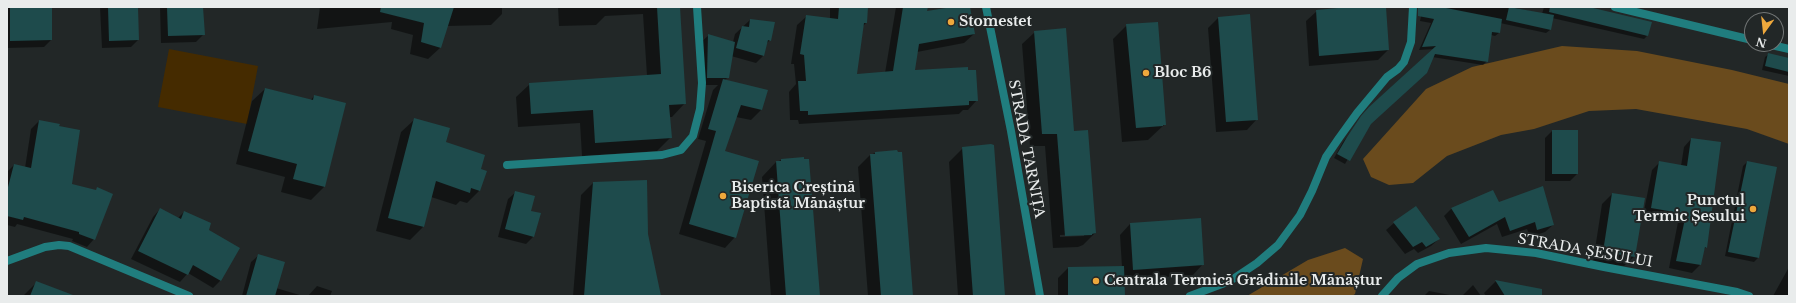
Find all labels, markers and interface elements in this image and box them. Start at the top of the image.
north arrow [1744,12,1784,52]
place label: Stomestet [959,14,1032,30]
marker: Stomestet [946,17,956,27]
text: N [1754,35,1768,51]
place label: Bloc B6 [1154,65,1212,81]
marker: Bloc B6 [1141,68,1151,78]
street label: STRADA TARNIȚA [1004,79,1048,219]
place label: Biserica Creștină Baptistă Mănăștur [731,180,865,212]
marker: Biserica Creștină Baptistă Mănăștur [718,191,728,201]
place label: Punctul Termic Șesului [1633,193,1745,226]
marker: Punctul Termic Șesului [1748,204,1758,214]
street label: STRADA ȘESULUI [1516,231,1654,271]
place label: Centrala Termică Grădinile Mănăștur [1104,273,1382,289]
marker: Centrala Termică Grădinile Mănăștur [1091,276,1101,286]

